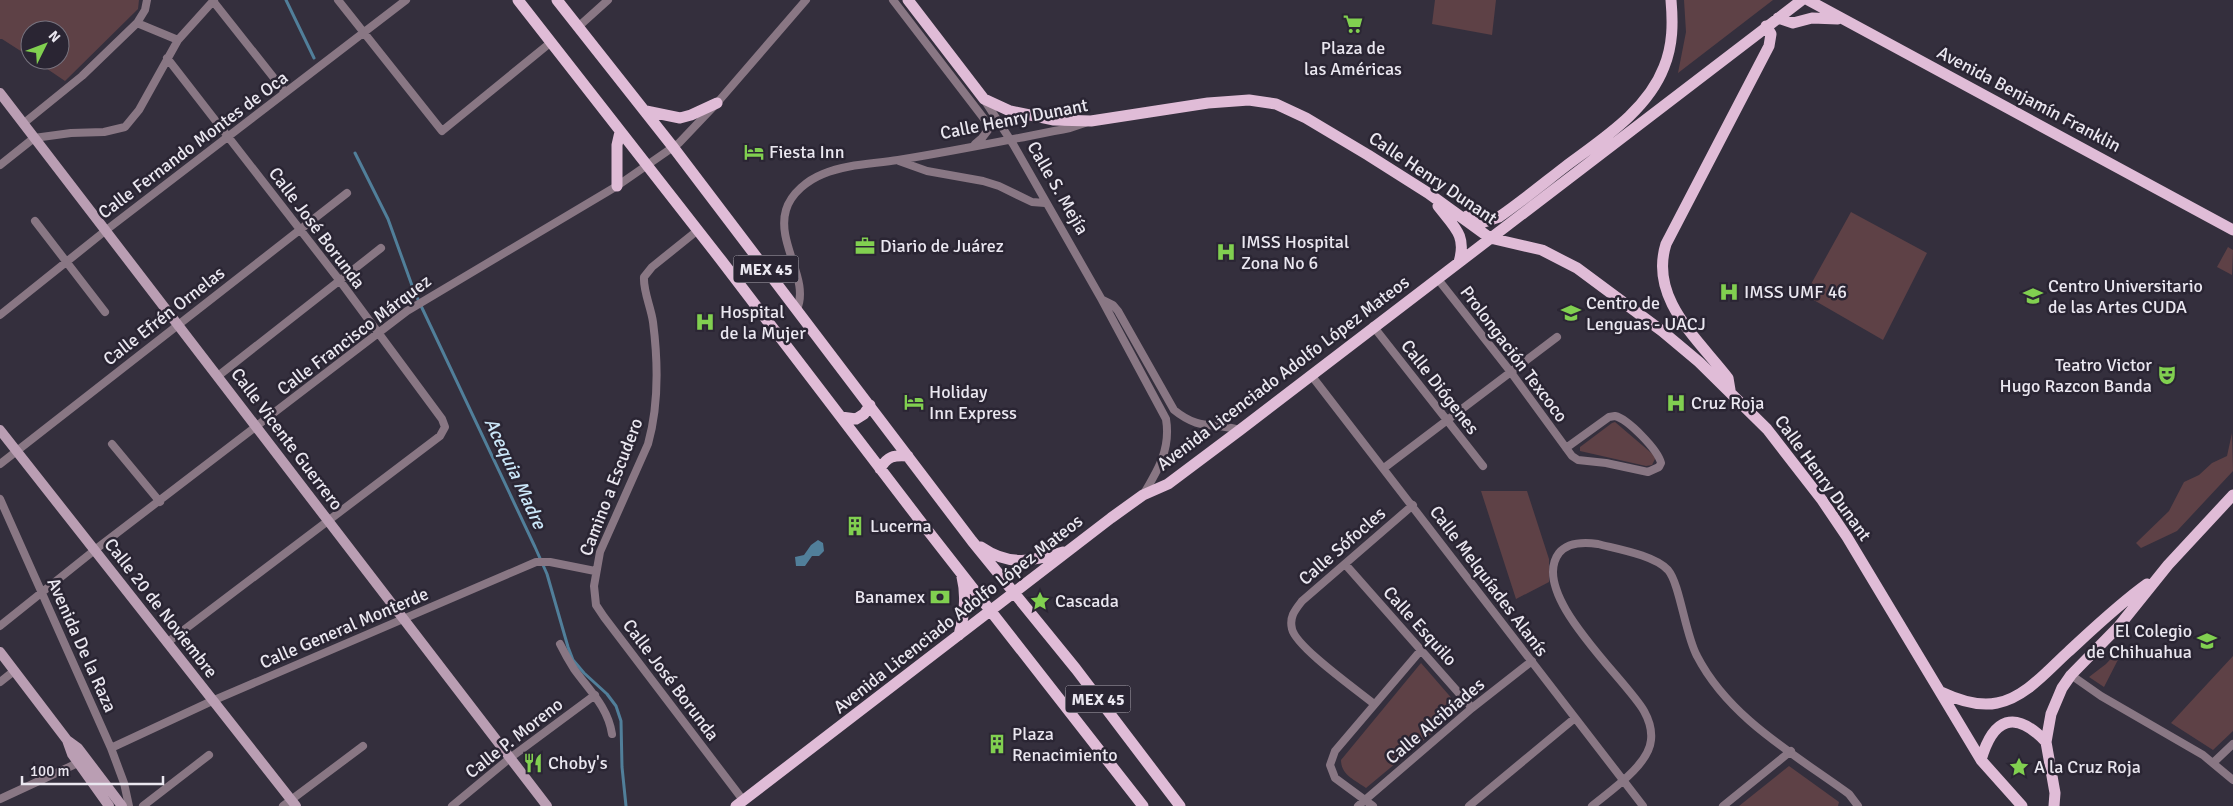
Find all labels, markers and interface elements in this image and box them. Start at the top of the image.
supermarket icon: Plaza de las Américas [1342,13,1364,35]
north arrow [20,20,70,70]
text: N [45,27,64,46]
place label: Plaza de las Américas [1304,37,1402,80]
street label: Avenida Benjamín Franklin [1933,41,2125,157]
street label: Calle Fernando Montes de Oca [94,66,292,224]
street label: Calle Henry Dunant [938,94,1090,144]
street label: Calle Henry Dunant [1365,127,1501,229]
street label: Calle S. Mejía [1022,137,1094,239]
hotel icon: Fiesta Inn [743,141,765,163]
place label: Fiesta Inn [769,141,844,163]
street label: Calle José Borunda [264,163,370,293]
place label: IMSS Hospital Zona No 6 [1241,231,1349,274]
office icon: Diario de Juárez [854,235,876,257]
place label: Diario de Juárez [880,235,1004,257]
hospital icon: IMSS Hospital Zona No 6 [1215,241,1237,263]
road number: MEX 45 [734,255,798,282]
street label: Calle Efrén Ornelas [99,262,229,370]
street label: Calle Francisco Márquez [273,270,435,400]
street label: Avenida Licenciado Adolfo López Mateos [1152,271,1414,475]
place label: Centro Universitario de las Artes CUDA [2048,275,2203,318]
hospital icon: IMSS UMF 46 [1718,281,1740,303]
place label: IMSS UMF 46 [1744,281,1847,303]
street label: Prolongación Texcoco [1456,282,1572,426]
school or university icon: Centro Universitario de las Artes CUDA [2022,285,2044,307]
place label: Centro de Lenguas - UACJ [1586,292,1706,335]
place label: Hospital de la Mujer [720,301,806,344]
school or university icon: Centro de Lenguas - UACJ [1560,302,1582,324]
hospital icon: Hospital de la Mujer [694,311,716,333]
street label: Calle Diógenes [1396,335,1484,439]
place label: Teatro Victor Hugo Razcon Banda [2000,354,2152,397]
street label: Calle Vicente Guerrero [226,363,348,515]
theatre icon: Teatro Victor Hugo Razcon Banda [2156,364,2178,386]
place label: Holiday Inn Express [929,381,1017,424]
hotel icon: Holiday Inn Express [903,391,925,413]
hospital icon: Cruz Roja [1665,392,1687,414]
place label: Cruz Roja [1691,392,1764,414]
street label: Calle Henry Dunant [1770,411,1876,545]
water label: Acequia Madre [479,414,552,534]
street label: Camino a Escudero [575,415,647,559]
street label: Calle Melquíades Alanís [1425,501,1553,661]
street label: Calle Sófocles [1294,502,1390,590]
street label: Avenida Licenciado Adolfo López Mateos [829,510,1087,718]
building icon: Lucerna [844,515,866,537]
place label: Lucerna [870,515,932,537]
street label: Calle 20 de Noviembre [100,534,222,682]
street label: Avenida De la Raza [42,574,122,716]
street label: Calle General Monterde [256,582,432,674]
street label: Calle Esquilo [1378,582,1462,670]
place label: Banamex [854,586,926,608]
bank icon: Banamex [929,586,951,608]
place icon: Cascada [1029,590,1051,612]
place label: Cascada [1055,590,1119,612]
street label: Calle José Borunda [618,615,724,745]
place label: El Colegio de Chihuahua [2086,620,2192,663]
school or university icon: El Colegio de Chihuahua [2196,630,2218,652]
street label: Calle Alcibíades [1381,673,1489,769]
road number: MEX 45 [1066,686,1130,712]
street label: Calle P. Moreno [461,693,567,783]
place label: Plaza Renacimiento [1012,723,1118,766]
building icon: Plaza Renacimiento [986,733,1008,755]
restaurant icon: Choby's [522,752,544,774]
place label: Choby's [548,752,608,774]
scale bar [22,754,164,786]
place icon: A la Cruz Roja [2008,756,2030,778]
place label: A la Cruz Roja [2034,756,2141,778]
text: 100 m [30,762,70,780]

